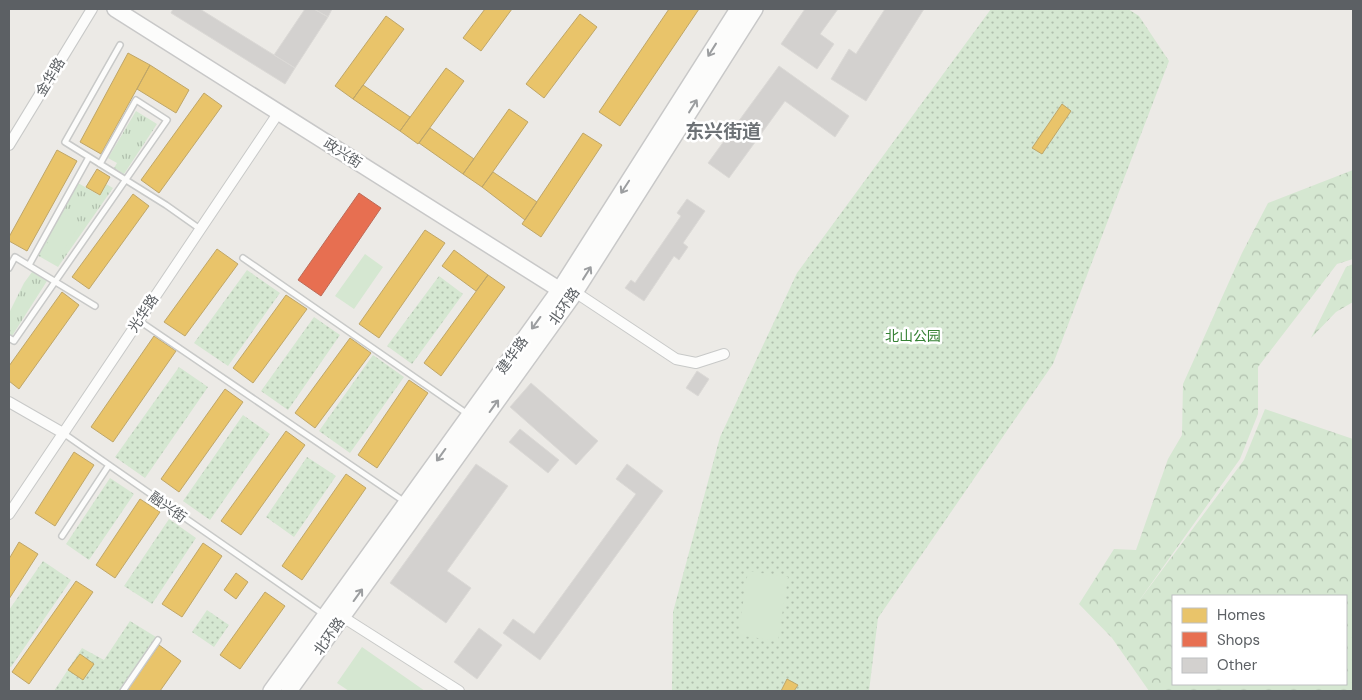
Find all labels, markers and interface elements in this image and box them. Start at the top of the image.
one-way arrow [707,42,717,56]
street label: 金华路 [31,54,69,100]
one-way arrow [688,100,698,114]
district label: 东兴街道 [685,119,761,144]
street label: 政兴街 [320,134,366,172]
one-way arrow [620,180,630,194]
one-way arrow [582,266,592,280]
street label: 北环路 [545,284,583,328]
street label: 光华路 [124,291,162,335]
one-way arrow [531,316,541,330]
park label: 北山公园 [885,327,941,345]
street label: 建华路 [492,333,532,377]
one-way arrow [489,399,499,413]
one-way arrow [436,448,446,462]
street label: 融兴街 [146,488,190,526]
one-way arrow [353,588,363,602]
legend [1172,595,1347,685]
text: Homes [1217,605,1266,625]
street label: 北环路 [310,614,348,658]
text: Shops [1217,630,1260,650]
text: Other [1217,655,1258,675]

